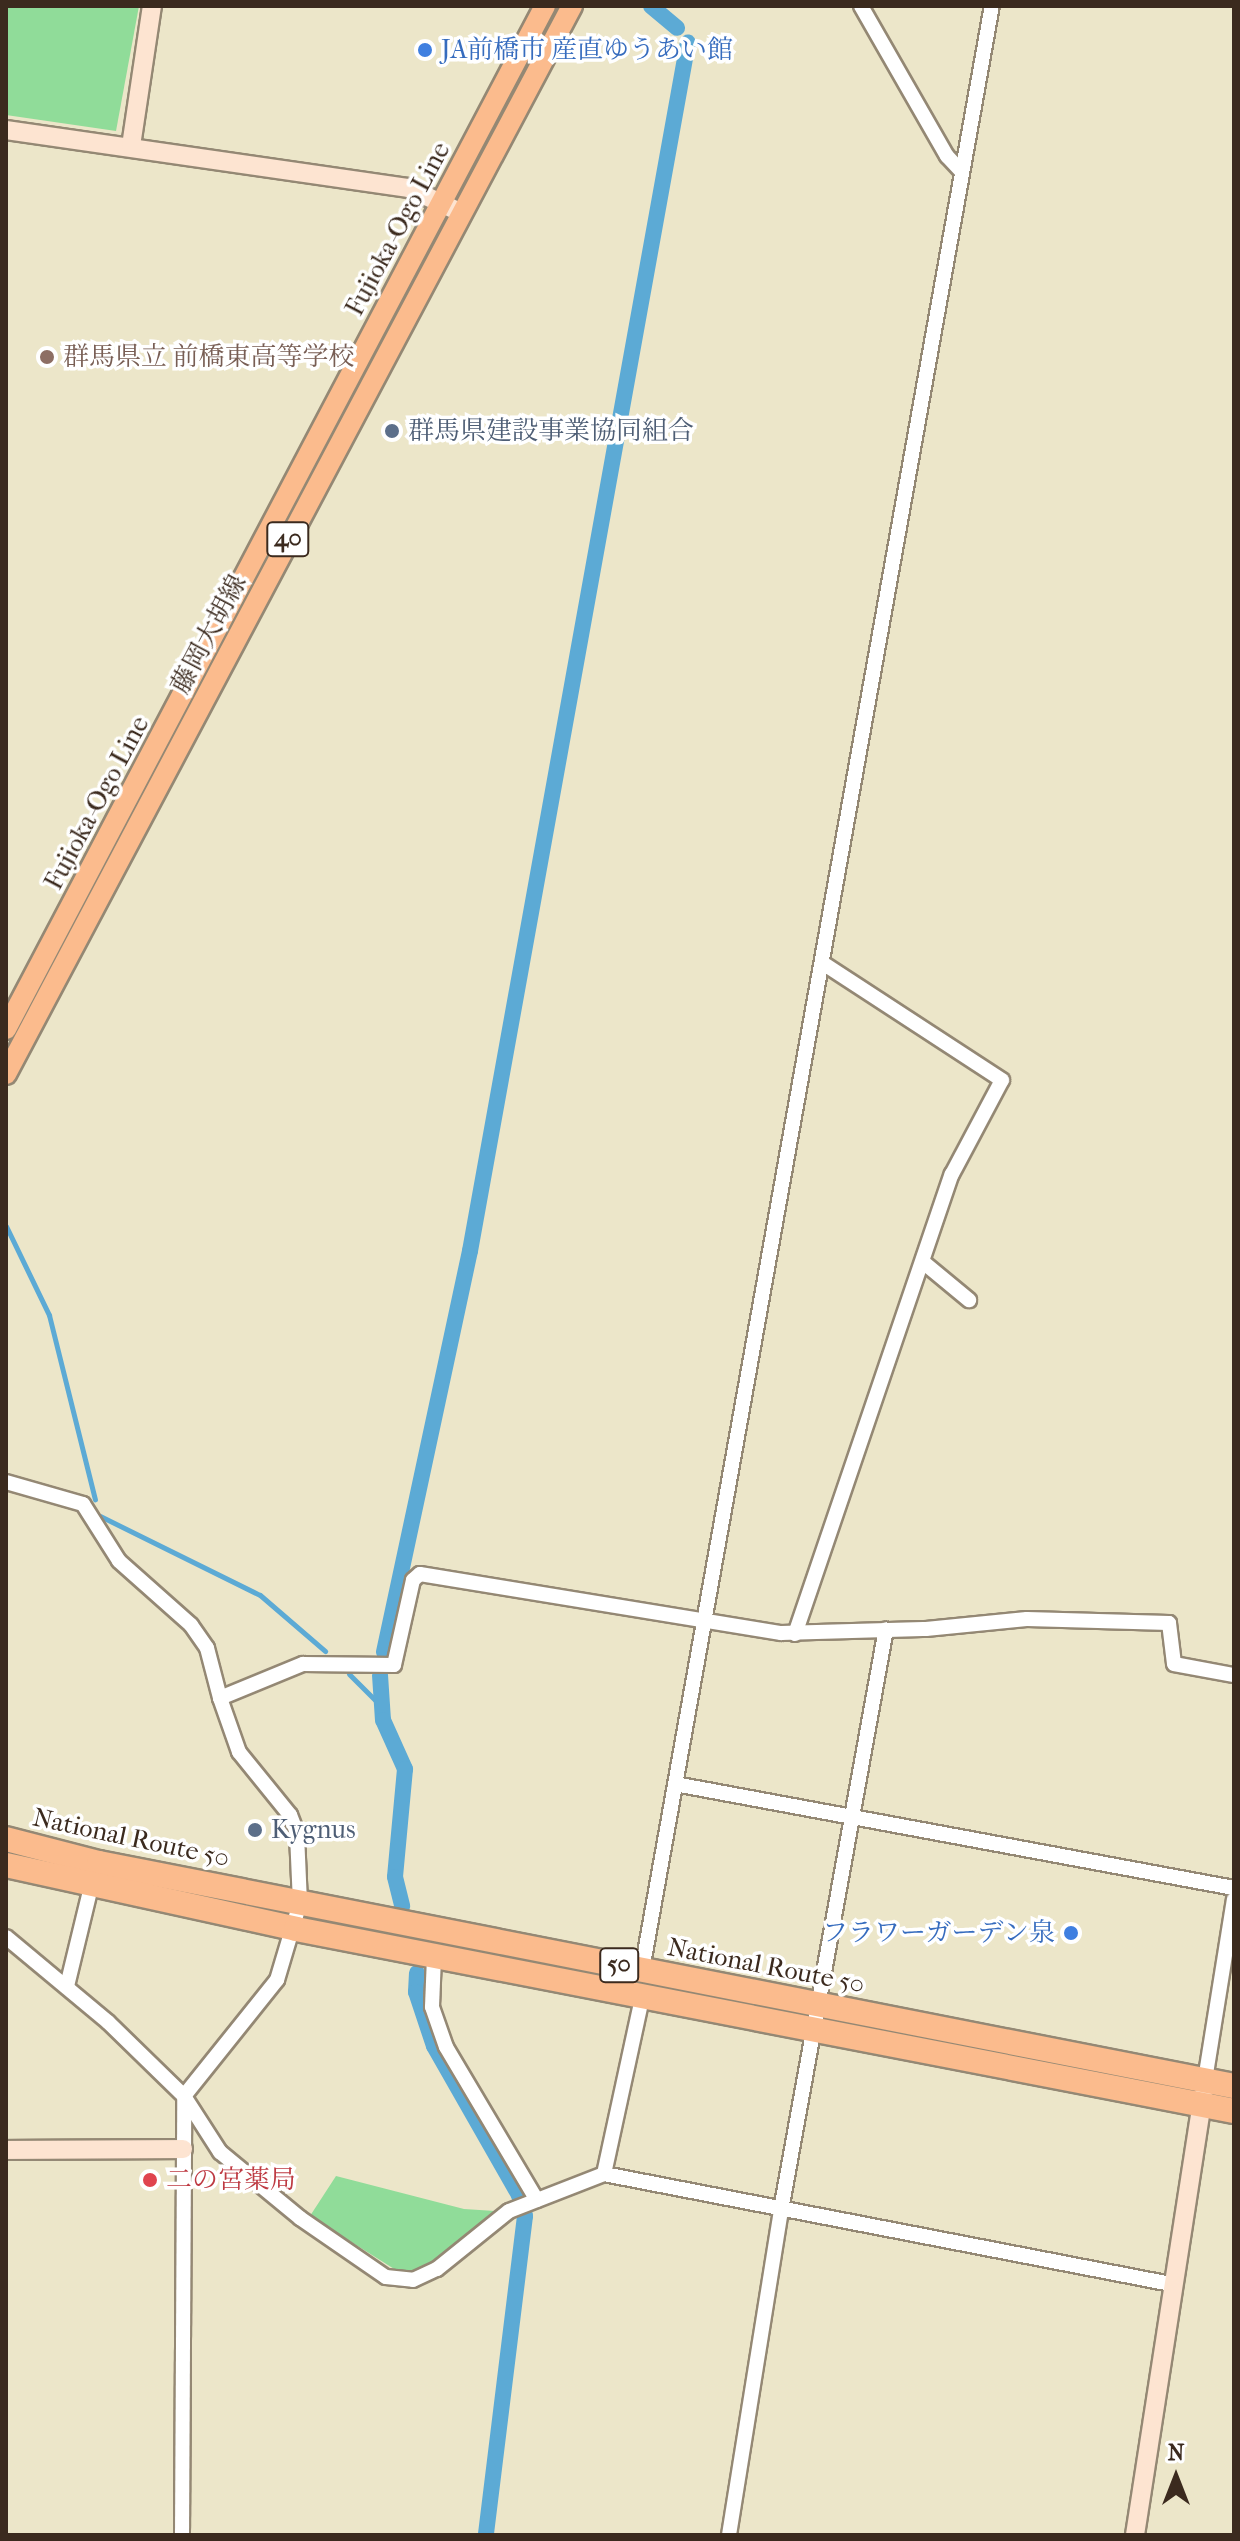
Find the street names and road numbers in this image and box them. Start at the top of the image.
street label: Fujioka-Ogo Line [339,137,457,321]
road number: 40 [266,519,310,559]
street label: 藤岡大胡線 [165,569,253,699]
street label: Fujioka-Ogo Line [38,711,156,895]
street label: National Route 50 [30,1802,232,1874]
street label: National Route 50 [665,1932,867,2000]
road number: 50 [599,1945,639,1985]

